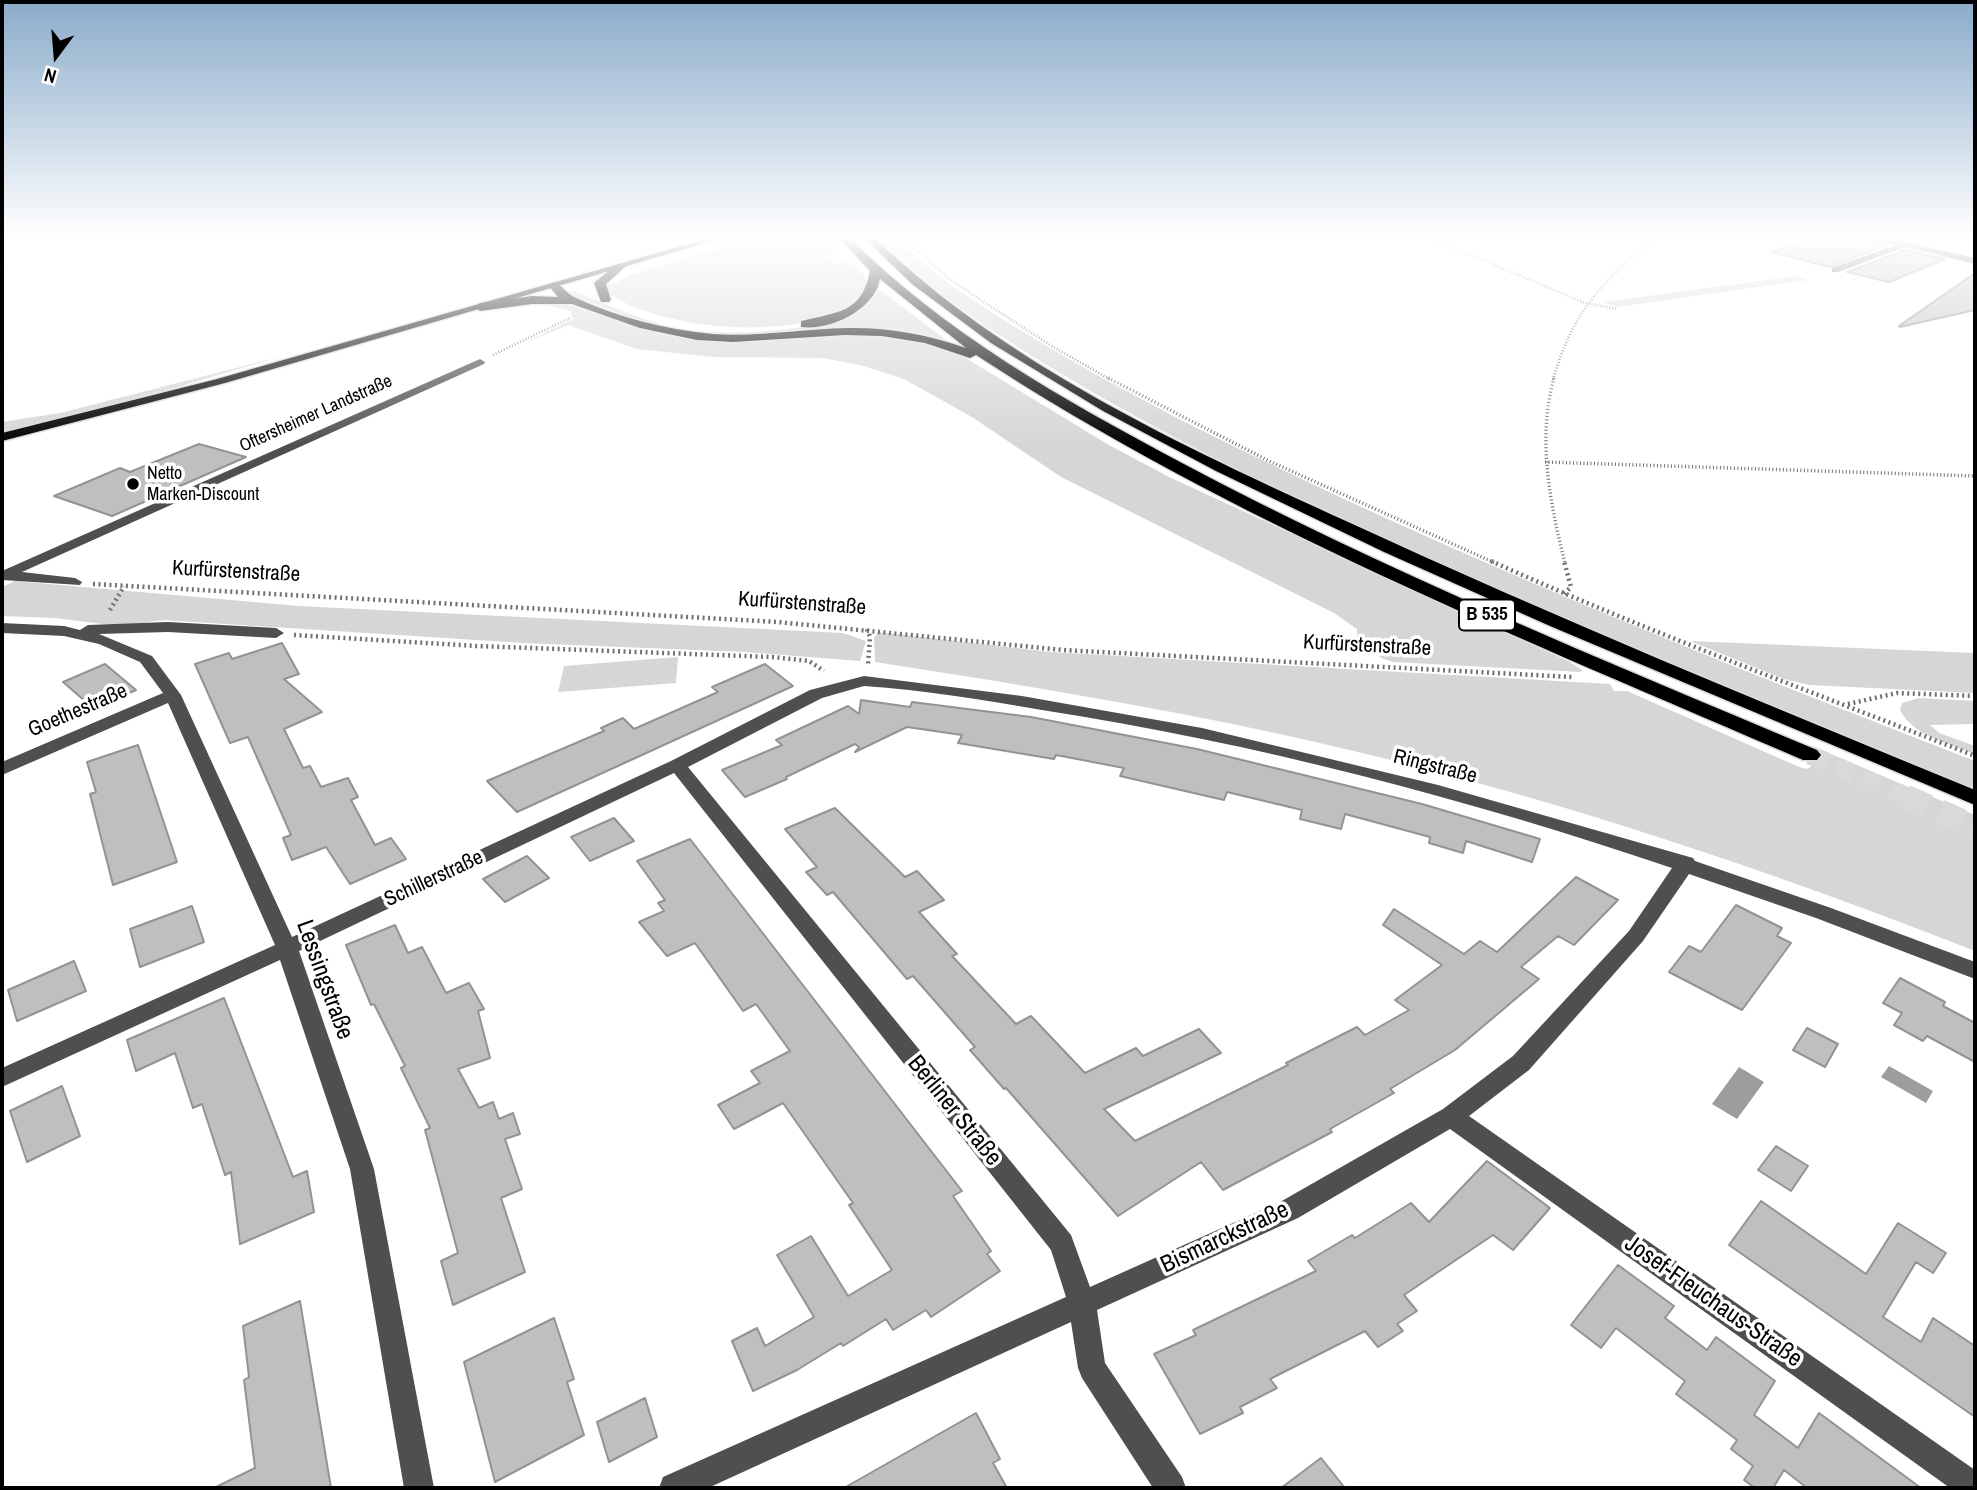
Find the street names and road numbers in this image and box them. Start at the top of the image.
street label: Oftersheimer Landstraße [236,371,396,457]
street label: Kurfürstenstraße [171,556,301,588]
street label: Kurfürstenstraße [737,587,867,621]
road number: B 535 [1459,600,1515,630]
street label: Kurfürstenstraße [1302,630,1432,662]
street label: Goethestraße [25,679,131,743]
street label: Ringstraße [1391,744,1479,790]
street label: Schillerstraße [381,845,487,913]
street label: Lessingstraße [289,916,359,1044]
street label: Berliner Straße [901,1050,1007,1172]
street label: Bismarckstraße [1156,1196,1294,1280]
street label: Josef-Fleuchaus-Straße [1619,1230,1807,1374]

